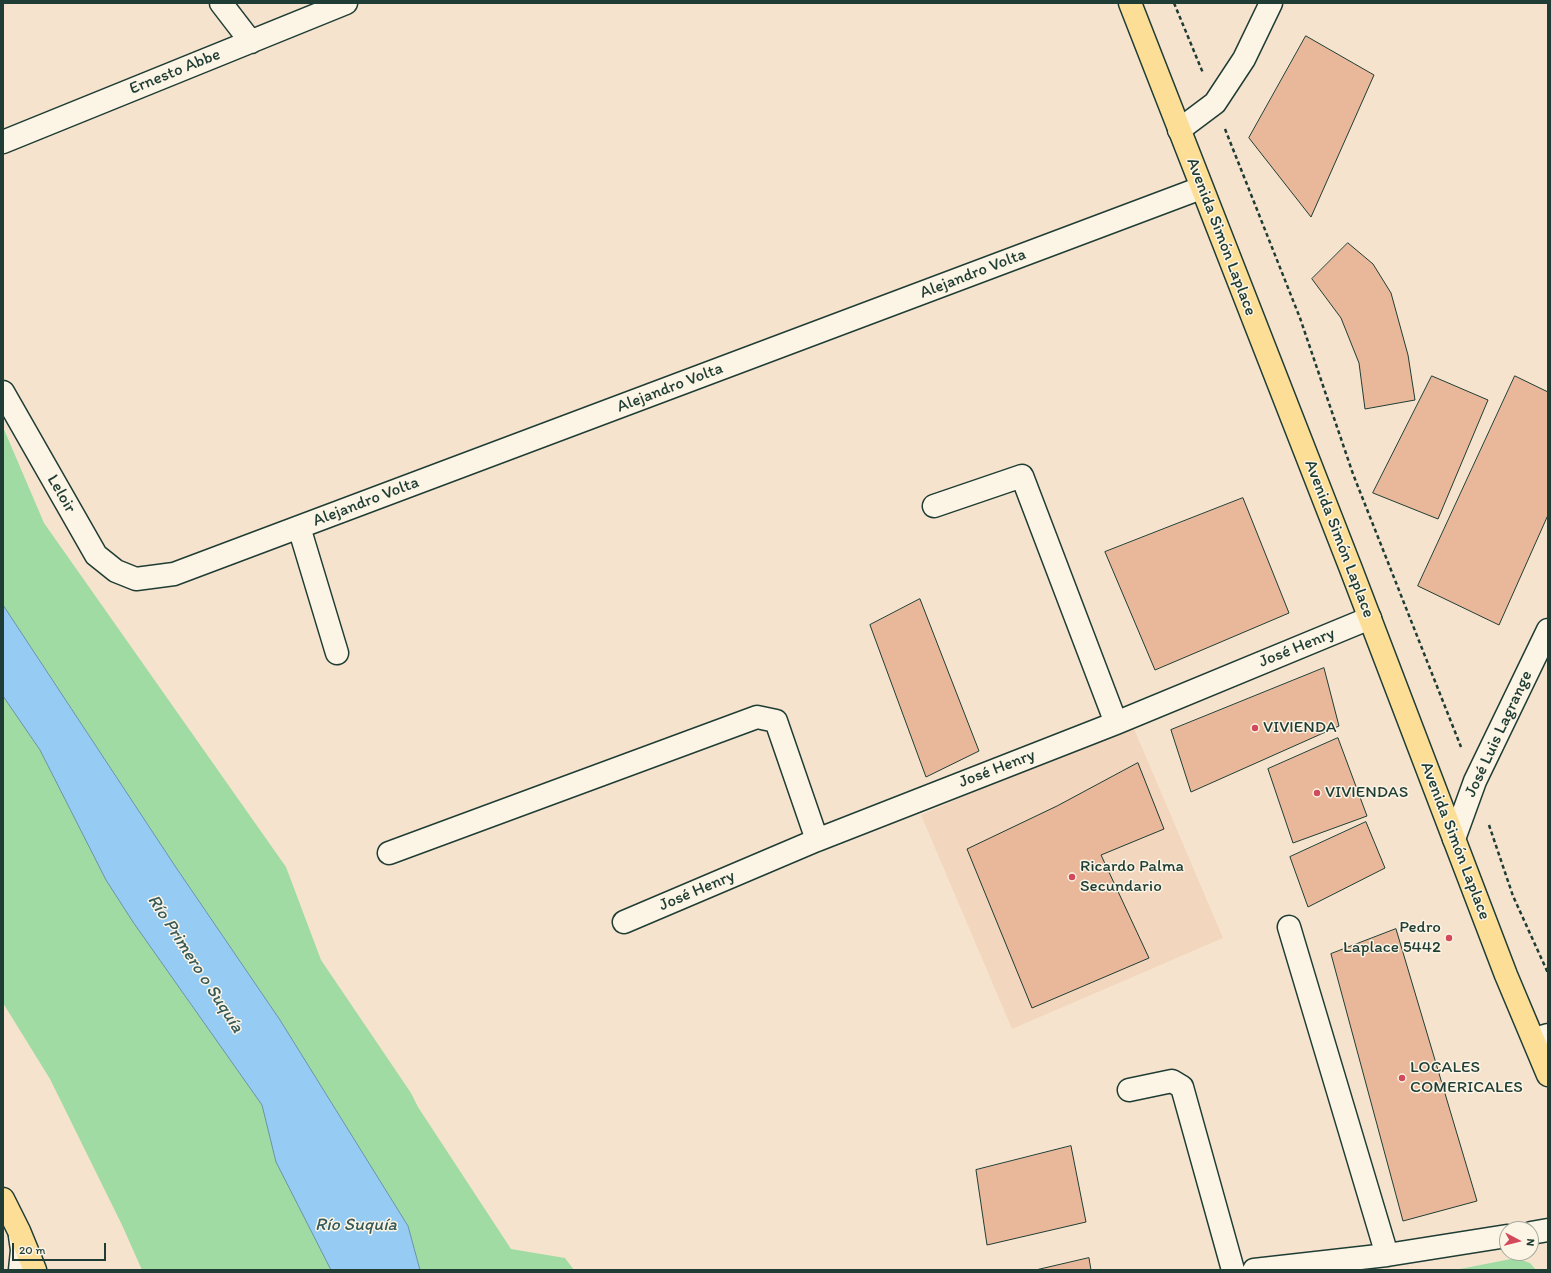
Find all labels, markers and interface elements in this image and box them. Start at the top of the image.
street label: Ernesto Abbe [126,44,224,100]
street label: Avenida Simón Laplace [1181,155,1261,319]
street label: Alejandro Volta [917,244,1029,304]
street label: Alejandro Volta [614,358,726,418]
street label: Avenida Simón Laplace [1299,457,1379,621]
street label: Leloir [42,471,80,517]
street label: Alejandro Volta [310,472,422,532]
street label: José Henry [1256,624,1338,672]
street label: José Luis Lagrange [1461,667,1537,801]
place label: VIVIENDA [1263,718,1337,738]
marker: VIVIENDA [1250,723,1260,733]
street label: José Henry [956,745,1038,793]
street label: Avenida Simón Laplace [1415,759,1495,923]
place label: VIVIENDAS [1325,783,1408,803]
marker: VIVIENDAS [1312,788,1322,798]
place label: Ricardo Palma Secundario [1080,857,1184,897]
street label: José Henry [656,866,738,916]
marker: Ricardo Palma Secundario [1067,872,1077,882]
water label: Río Primero o Suquía [142,891,248,1037]
place label: Pedro Laplace 5442 [1343,918,1441,958]
marker: Pedro Laplace 5442 [1444,933,1454,943]
place label: LOCALES COMERICALES [1410,1058,1523,1098]
marker: LOCALES COMERICALES [1397,1073,1407,1083]
water label: Río Suquía [315,1214,397,1236]
north arrow [1499,1221,1539,1261]
scale bar [14,1235,108,1261]
text: N [1524,1238,1537,1247]
text: 20 m [19,1243,46,1257]

